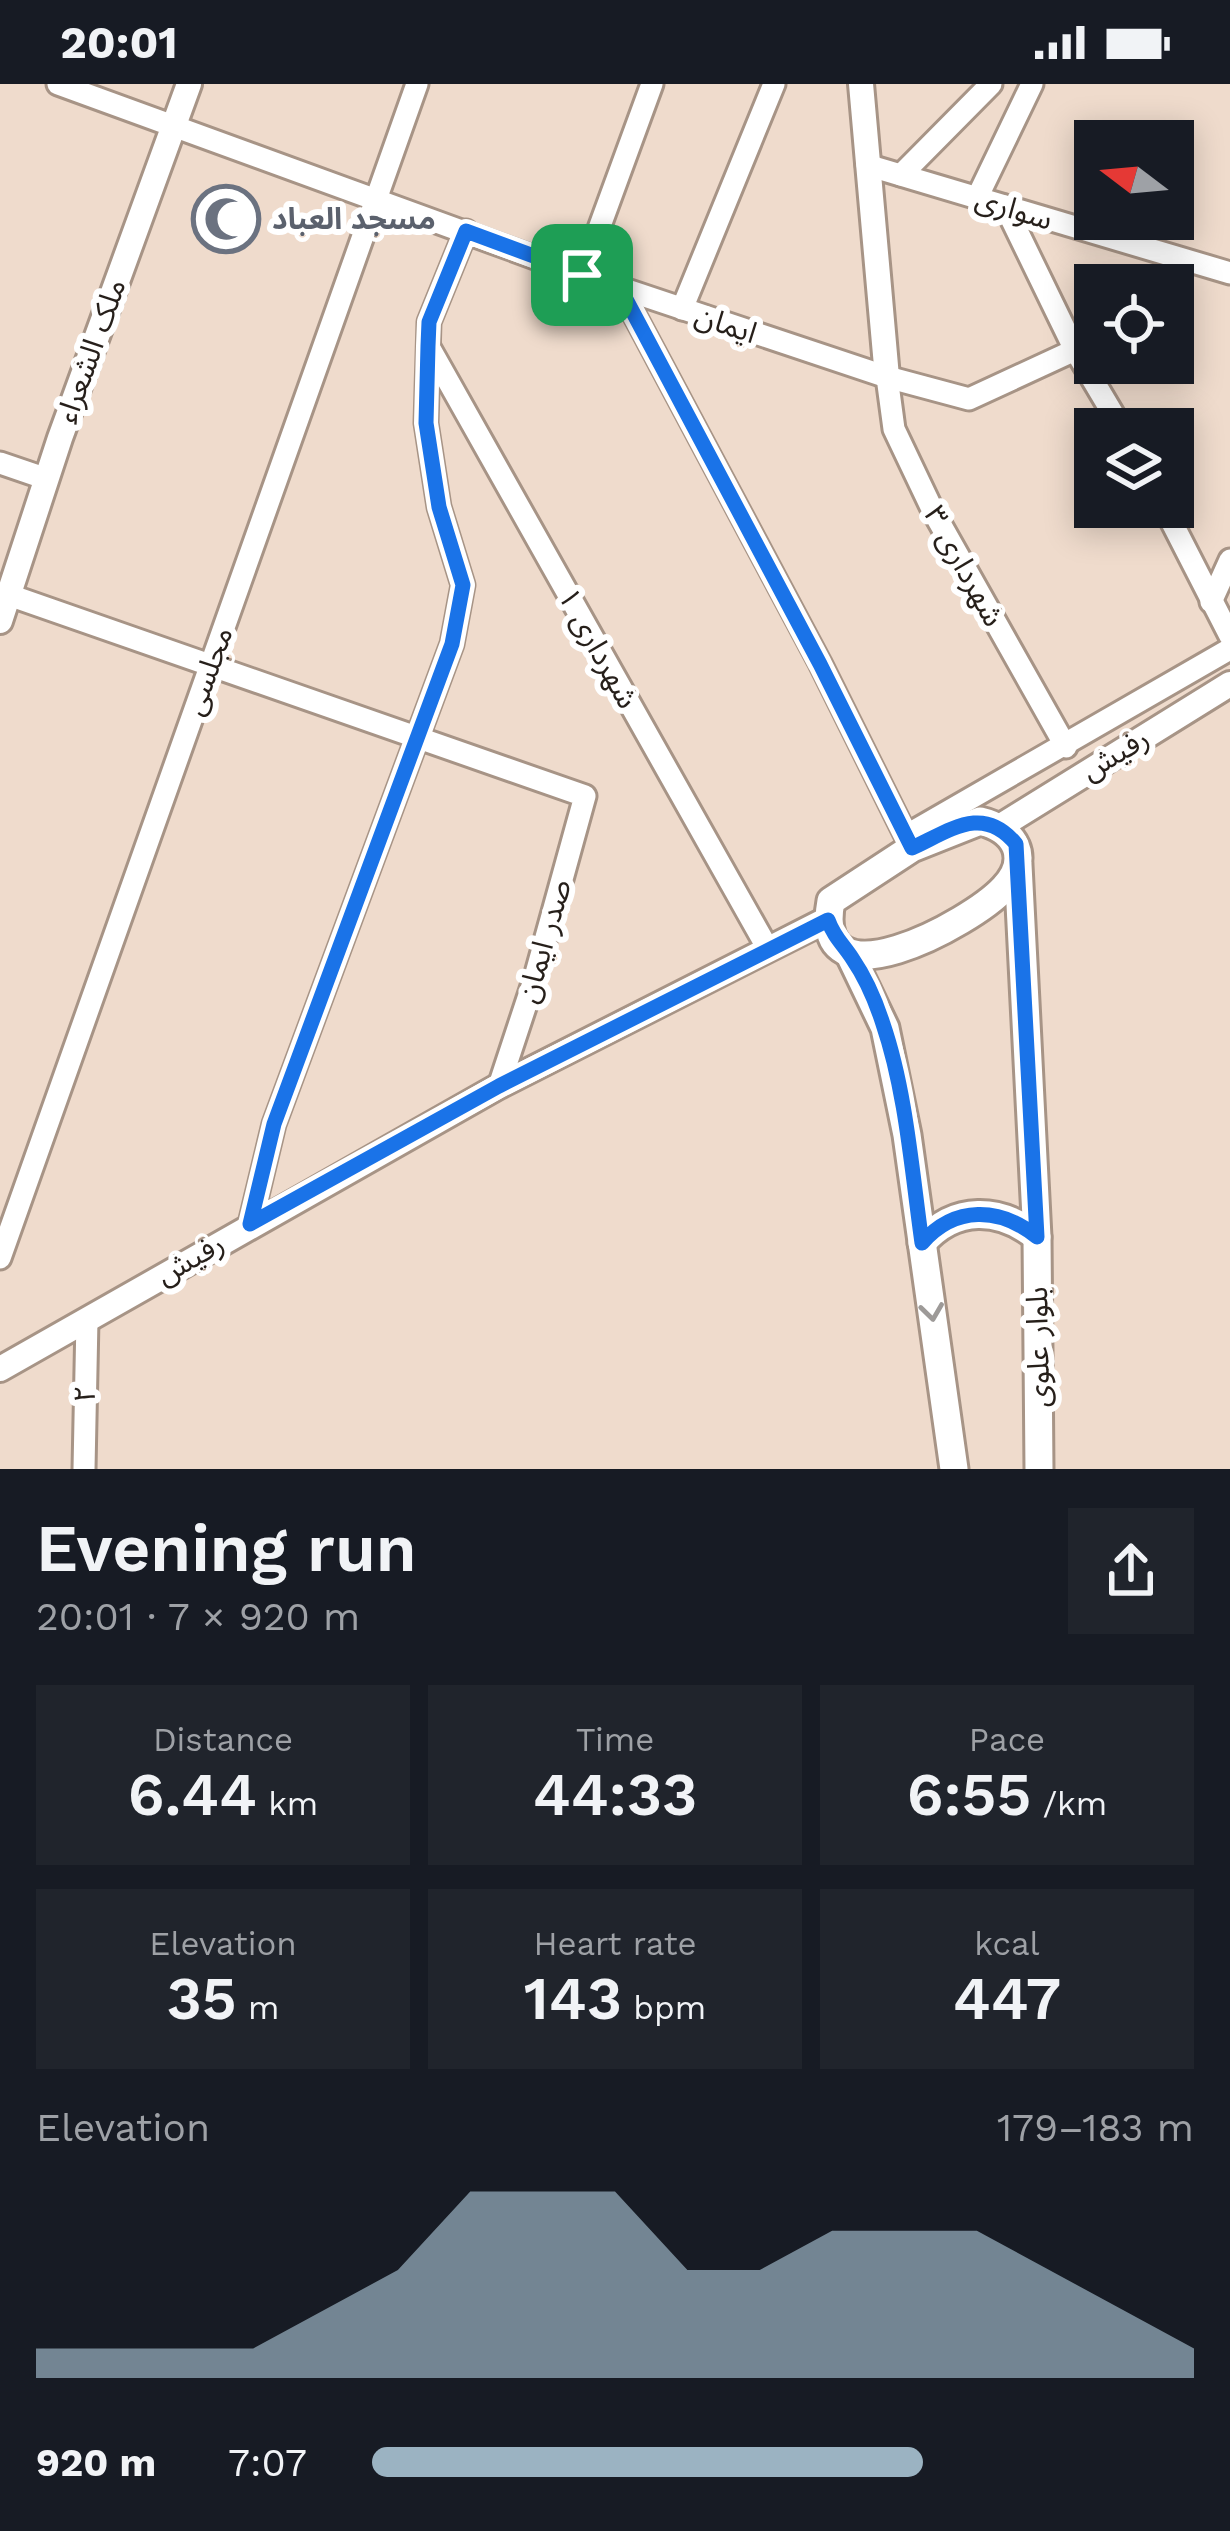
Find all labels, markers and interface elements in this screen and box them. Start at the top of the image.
text: 20:01 [60,16,178,69]
north arrow [1074,120,1194,240]
map controls [1074,120,1194,528]
street label: سواری [971,180,1057,237]
mosque icon: مسجد العباد [191,184,261,254]
place label: مسجد العباد [272,201,436,236]
pin [531,224,633,326]
icon: arrive [549,242,615,308]
button: locate [1074,264,1194,384]
street label: ملک الشعراء [48,274,133,428]
street label: ایمان [691,297,762,350]
button: layers [1074,408,1194,528]
street label: شهرداری ۳ [917,499,1012,632]
street label: شهرداری ۱ [551,581,646,714]
street label: مجلسی [175,622,240,720]
street label: رفیش [1075,720,1155,787]
street label: صدر ایمان [509,875,578,1007]
street label: رفیش [149,1225,230,1292]
street label: بلوار علوی [1019,1286,1056,1408]
one-way arrow [918,1302,944,1321]
street label: ۲ [67,1385,102,1403]
button: share [1068,1508,1194,1634]
text: Evening run [36,1510,417,1587]
text: 20:01 · 7 × 920 m [36,1594,360,1639]
text: Distance [153,1720,293,1759]
text: Time [576,1720,654,1759]
text: Pace [969,1720,1045,1759]
text: 6.44 [128,1759,257,1830]
text: 44:33 [533,1759,697,1830]
text: 6:55 [907,1759,1031,1830]
text: km [257,1784,318,1823]
text: /km [1031,1784,1107,1823]
text: Elevation [149,1924,297,1963]
text: Heart rate [533,1924,697,1963]
text: kcal [974,1924,1040,1963]
text: 35 [167,1963,237,2034]
text: 143 [524,1963,622,2034]
text: 447 [953,1963,1061,2034]
text: m [237,1988,279,2027]
text: bpm [622,1988,706,2027]
text: Elevation [36,2105,210,2150]
text: 179–183 m [997,2105,1194,2150]
text: 920 m [36,2440,156,2485]
text: 7:07 [228,2440,307,2485]

